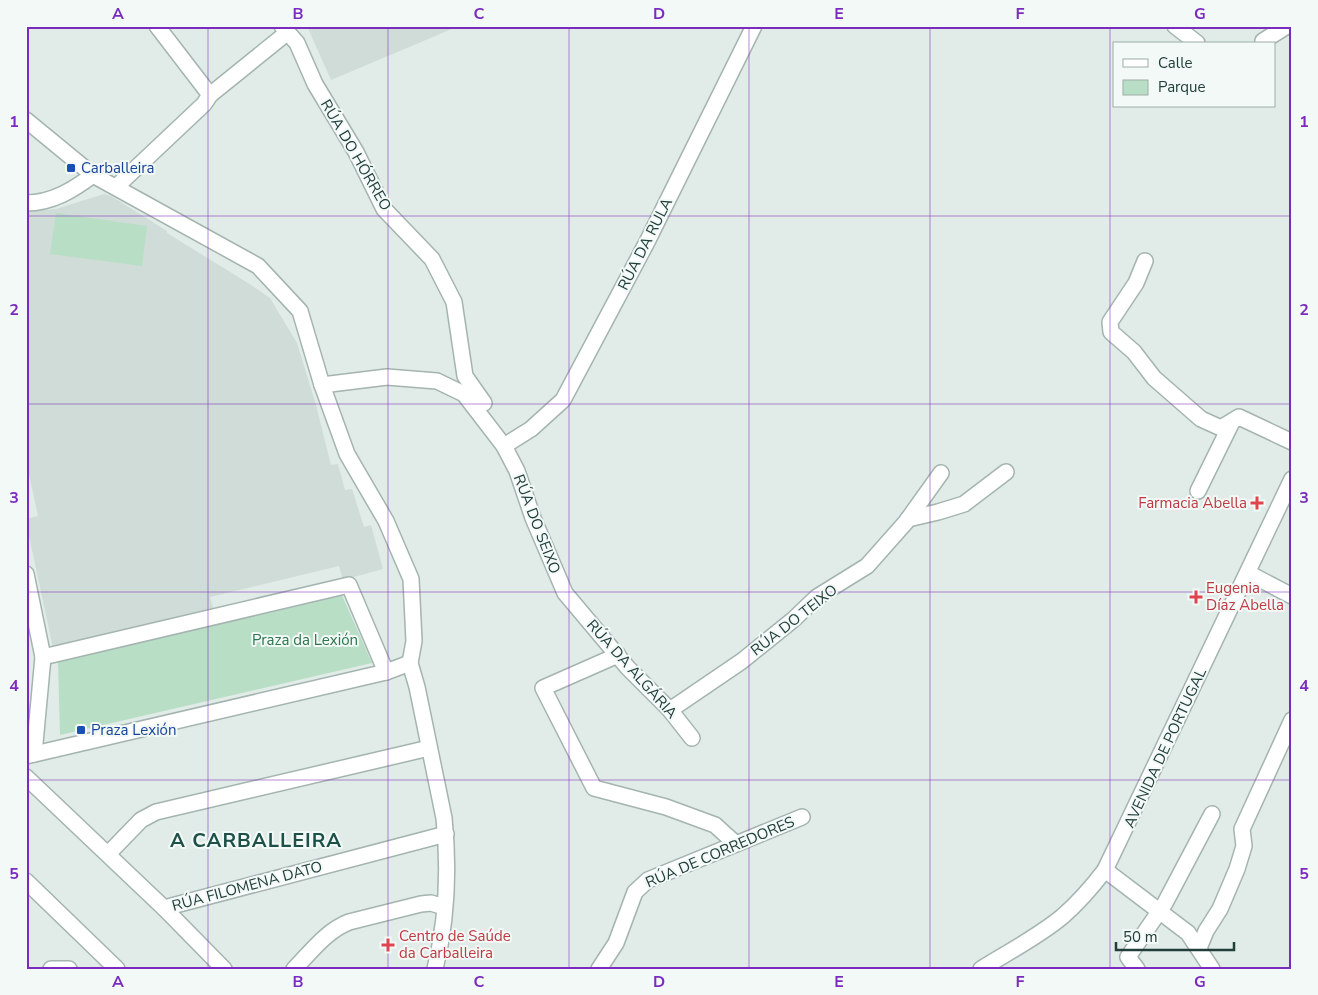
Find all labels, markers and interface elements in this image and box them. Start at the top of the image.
text: A [112,3,124,25]
text: B [292,3,304,25]
text: C [474,3,485,25]
text: D [653,3,665,25]
text: E [834,3,844,25]
text: F [1016,3,1025,25]
text: G [1194,3,1206,25]
legend [1113,42,1276,108]
text: Calle [1158,53,1193,73]
text: Parque [1158,77,1206,97]
street label: RÚA DO HÓRREO [316,95,397,214]
text: 1 [9,111,19,133]
text: 1 [1299,111,1309,133]
place label: Carballeira [81,158,154,178]
marker: Carballeira [65,162,77,174]
street label: RÚA DA RULA [612,194,677,294]
text: 2 [9,299,19,321]
text: 2 [1299,299,1309,321]
street label: RÚA DO SEIXO [509,471,566,577]
text: 3 [9,487,19,509]
text: 3 [1299,487,1309,509]
place label: Farmacia Abella [1138,493,1247,513]
marker: Farmacia Abella [1251,497,1263,509]
place label: Eugenia Díaz Abella [1206,578,1284,615]
street label: RÚA DO TEIXO [746,579,841,660]
marker: Eugenia Díaz Abella [1190,591,1202,603]
street label: RÚA DA ALGÁRIA [582,615,683,723]
park label: Praza da Lexión [252,630,358,650]
street label: AVENIDA DE PORTUGAL [1119,665,1211,831]
text: 4 [9,675,19,697]
text: 4 [1299,675,1309,697]
place label: Praza Lexión [91,720,176,740]
marker: Praza Lexión [75,724,87,736]
street label: RÚA DE CORREDORES [642,811,798,892]
district label: A CARBALLEIRA [170,827,342,854]
street label: RÚA FILOMENA DATO [169,855,324,916]
text: 5 [9,863,19,885]
text: 5 [1299,863,1309,885]
scale bar [1116,920,1233,952]
place label: Centro de Saúde da Carballeira [399,926,511,963]
text: 50 m [1123,927,1158,947]
marker: Centro de Saúde da Carballeira [381,938,395,952]
text: A [112,971,124,993]
text: B [292,971,304,993]
text: C [474,971,485,993]
text: D [653,971,665,993]
text: E [834,971,844,993]
text: F [1016,971,1025,993]
text: G [1194,971,1206,993]

